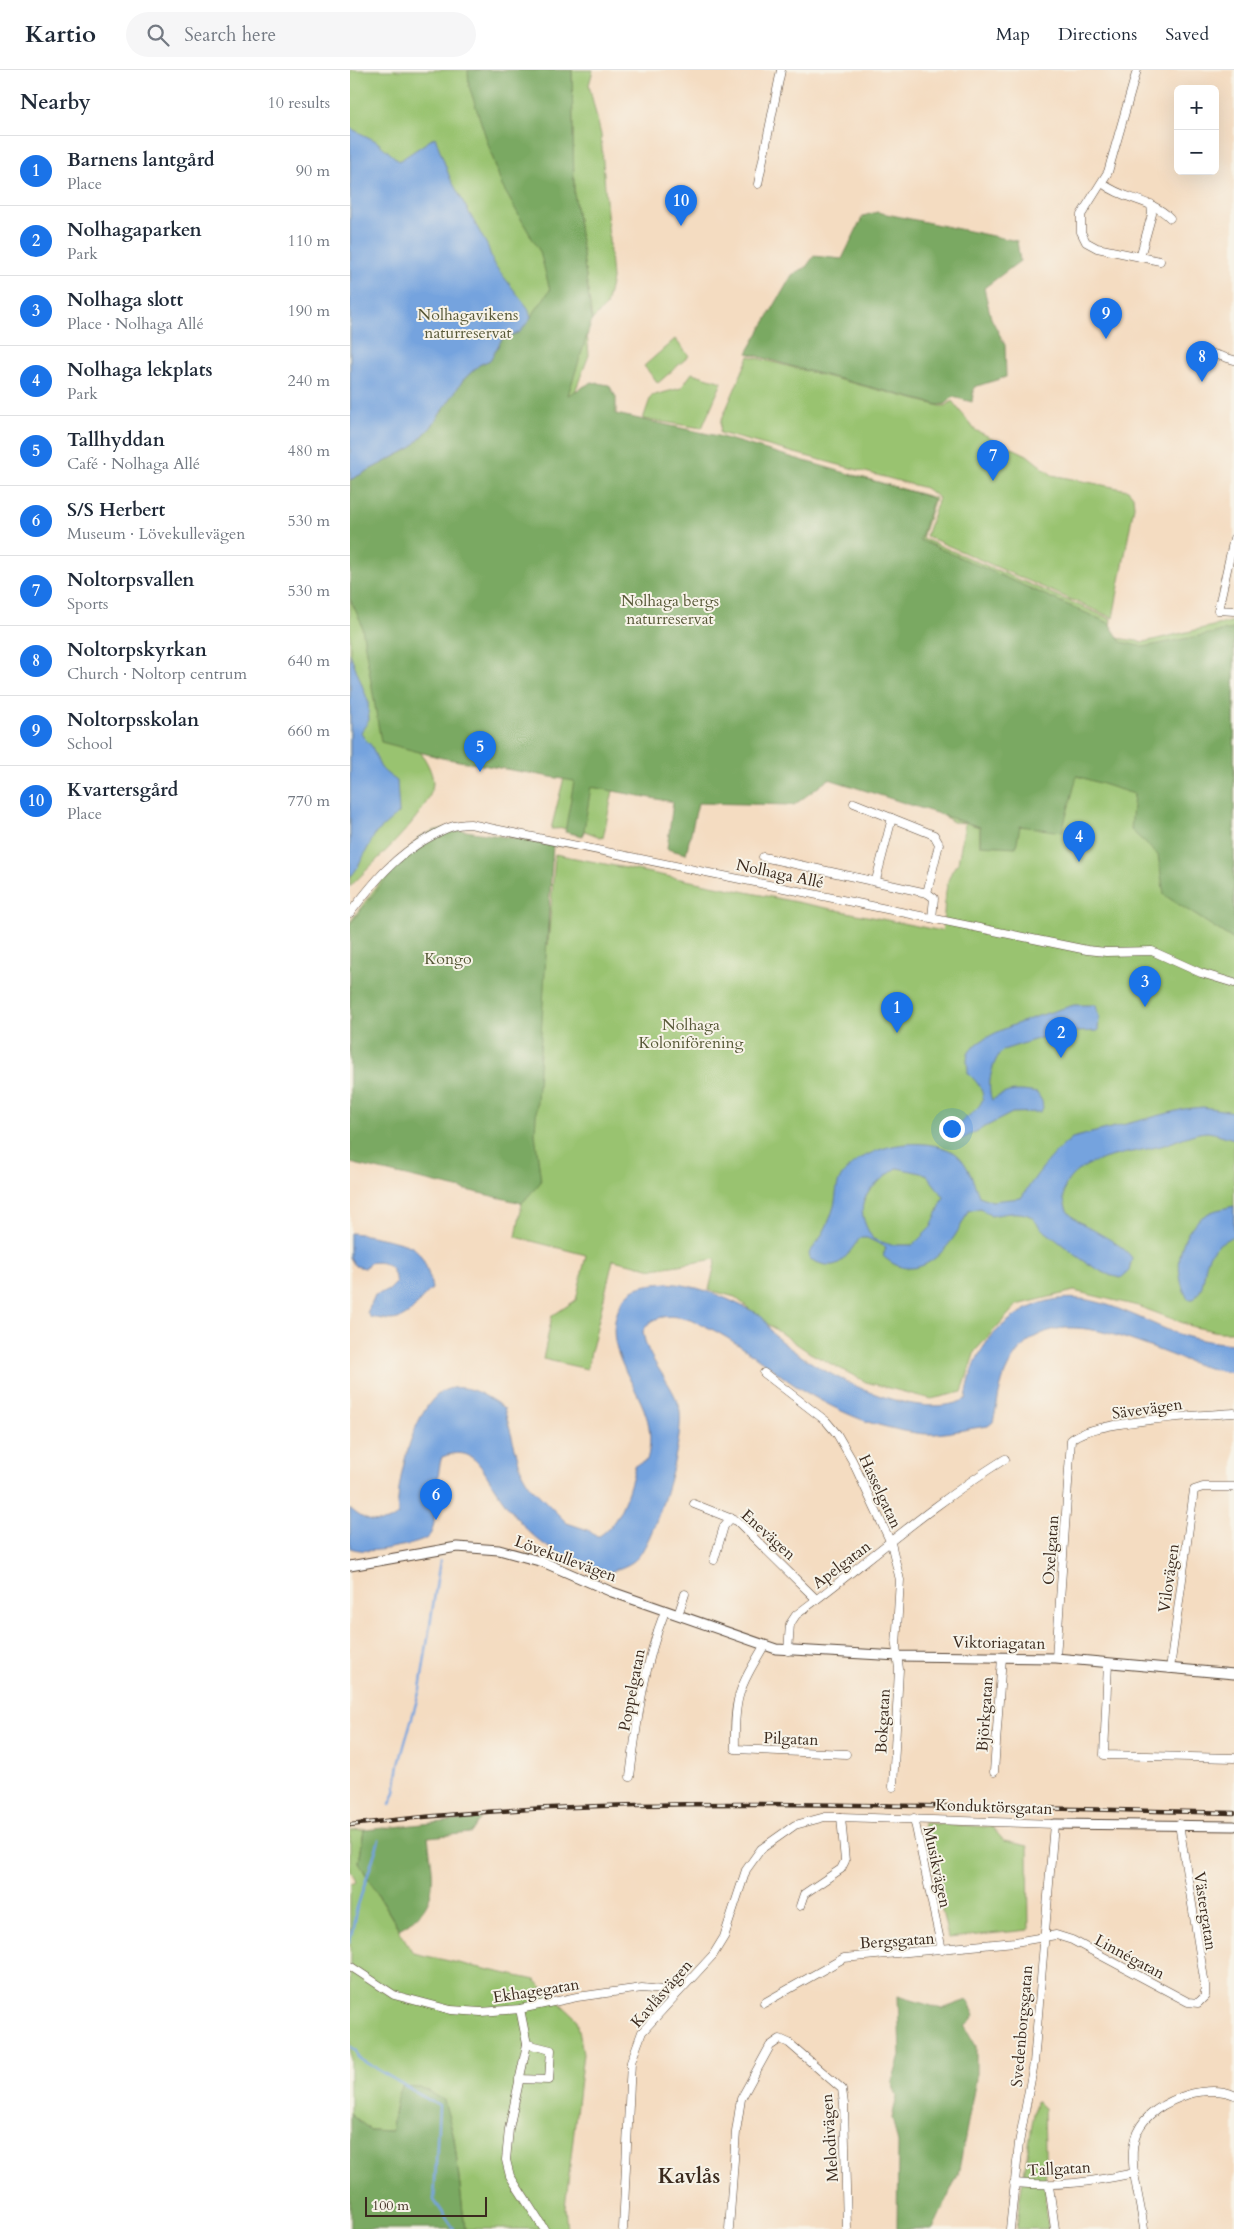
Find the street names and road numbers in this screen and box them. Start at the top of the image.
street label: Nolhaga Allé [734,854,826,894]
street label: Sävevägen [1111,1393,1184,1425]
street label: Hasselgatan [853,1451,907,1532]
street label: Enevägen [736,1504,800,1565]
street label: Oxelgatan [1038,1514,1064,1586]
street label: Lövekullevägen [512,1530,620,1588]
street label: Apelgatan [808,1535,875,1594]
street label: Vilovägen [1153,1542,1185,1614]
street label: Viktoriagatan [952,1631,1046,1655]
street label: Poppelgatan [613,1647,651,1733]
street label: Björkgatan [971,1676,999,1752]
street label: Bokgatan [870,1688,896,1754]
street label: Pilgatan [763,1727,819,1751]
street label: Konduktörsgatan [935,1794,1053,1820]
street label: Musikvägen [918,1824,956,1910]
street label: Västergatan [1188,1870,1222,1952]
street label: Bergsgatan [859,1927,935,1955]
street label: Linnégatan [1091,1929,1169,1985]
street label: Kavlåsvägen [626,1955,698,2032]
street label: Svedenborgsgatan [1006,1964,1038,2088]
street label: Ekhagegatan [491,1973,581,2009]
street label: Melodivägen [816,2093,844,2183]
street label: Tallgatan [1027,2156,1091,2182]

